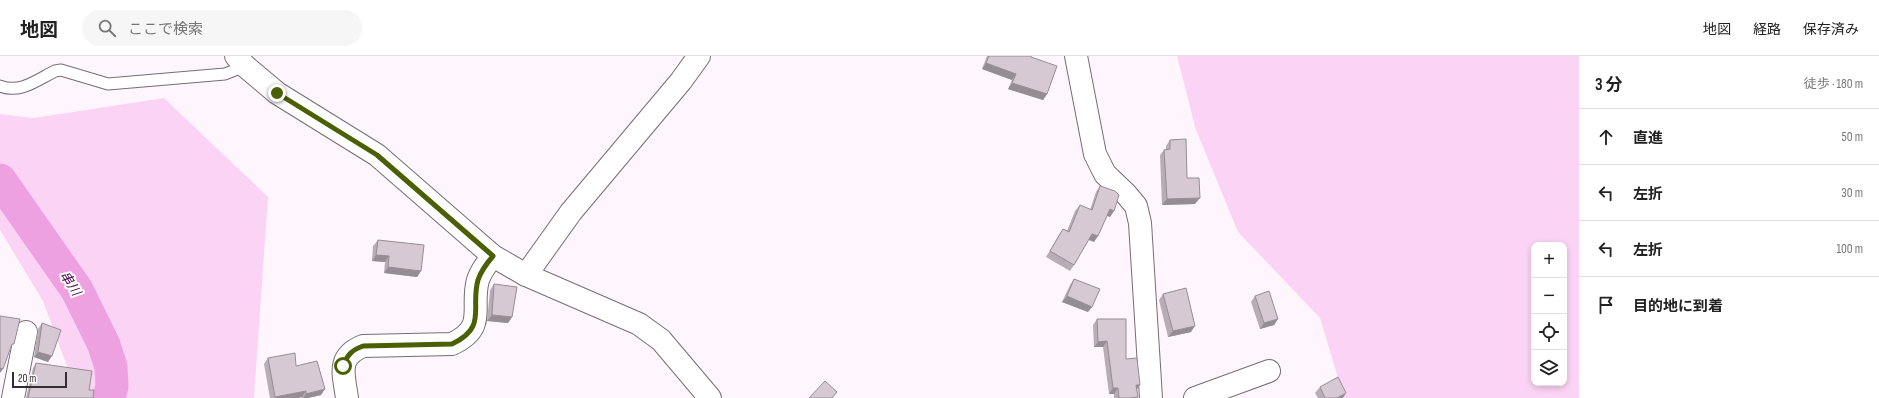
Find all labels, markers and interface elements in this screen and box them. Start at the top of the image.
search box [82,10,362,46]
icon: search [96,17,118,39]
text: 地図 [20,19,58,42]
text: ここで検索 [128,20,203,39]
text: 地図 [1703,21,1731,38]
text: 経路 [1753,21,1781,38]
text: 保存済み [1803,21,1859,38]
text: 3 分 [1595,75,1622,95]
text: 徒歩 · 180 m [1804,76,1863,92]
route end [268,84,286,102]
icon: ahead [1595,126,1617,148]
text: 直進 [1633,129,1663,148]
text: 50 m [1842,129,1863,145]
icon: left [1595,182,1617,204]
text: 左折 [1633,185,1663,204]
text: 30 m [1841,185,1863,201]
icon: left [1595,238,1617,260]
text: 左折 [1633,241,1663,260]
text: 100 m [1836,241,1863,257]
map controls [1531,242,1567,386]
button: + [1531,242,1567,278]
water label: 串川 [56,268,85,300]
button: − [1531,278,1567,314]
icon: arrive [1595,294,1617,316]
text: 目的地に到着 [1633,297,1723,316]
button: locate [1531,314,1567,350]
button: layers [1531,350,1567,386]
route start [334,357,352,375]
scale bar [12,370,67,389]
text: 20 m [18,372,36,385]

